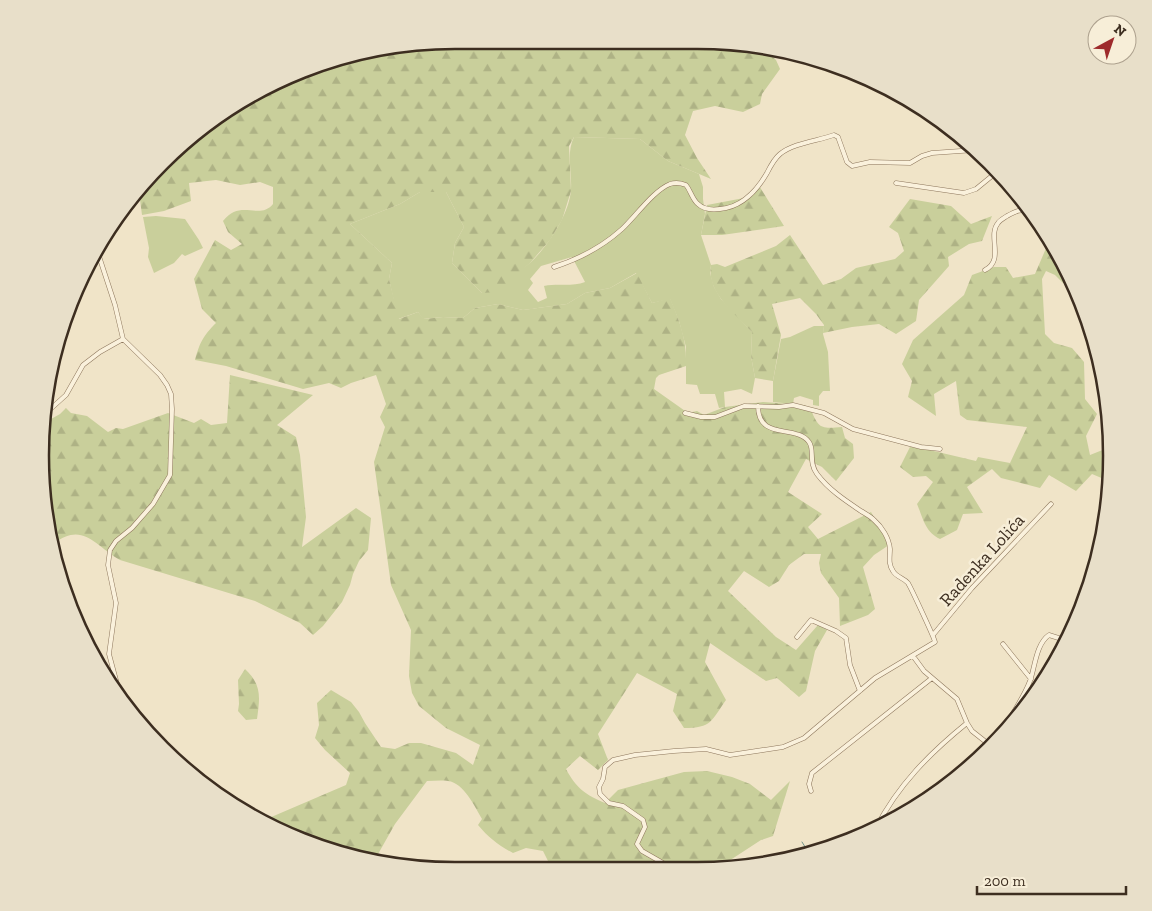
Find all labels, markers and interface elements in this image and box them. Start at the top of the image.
north arrow [1087,15,1137,65]
text: N [1110,20,1130,41]
street label: Radenka Lolića [935,509,1029,611]
scale bar [977,864,1126,896]
text: 200 m [984,872,1025,890]

